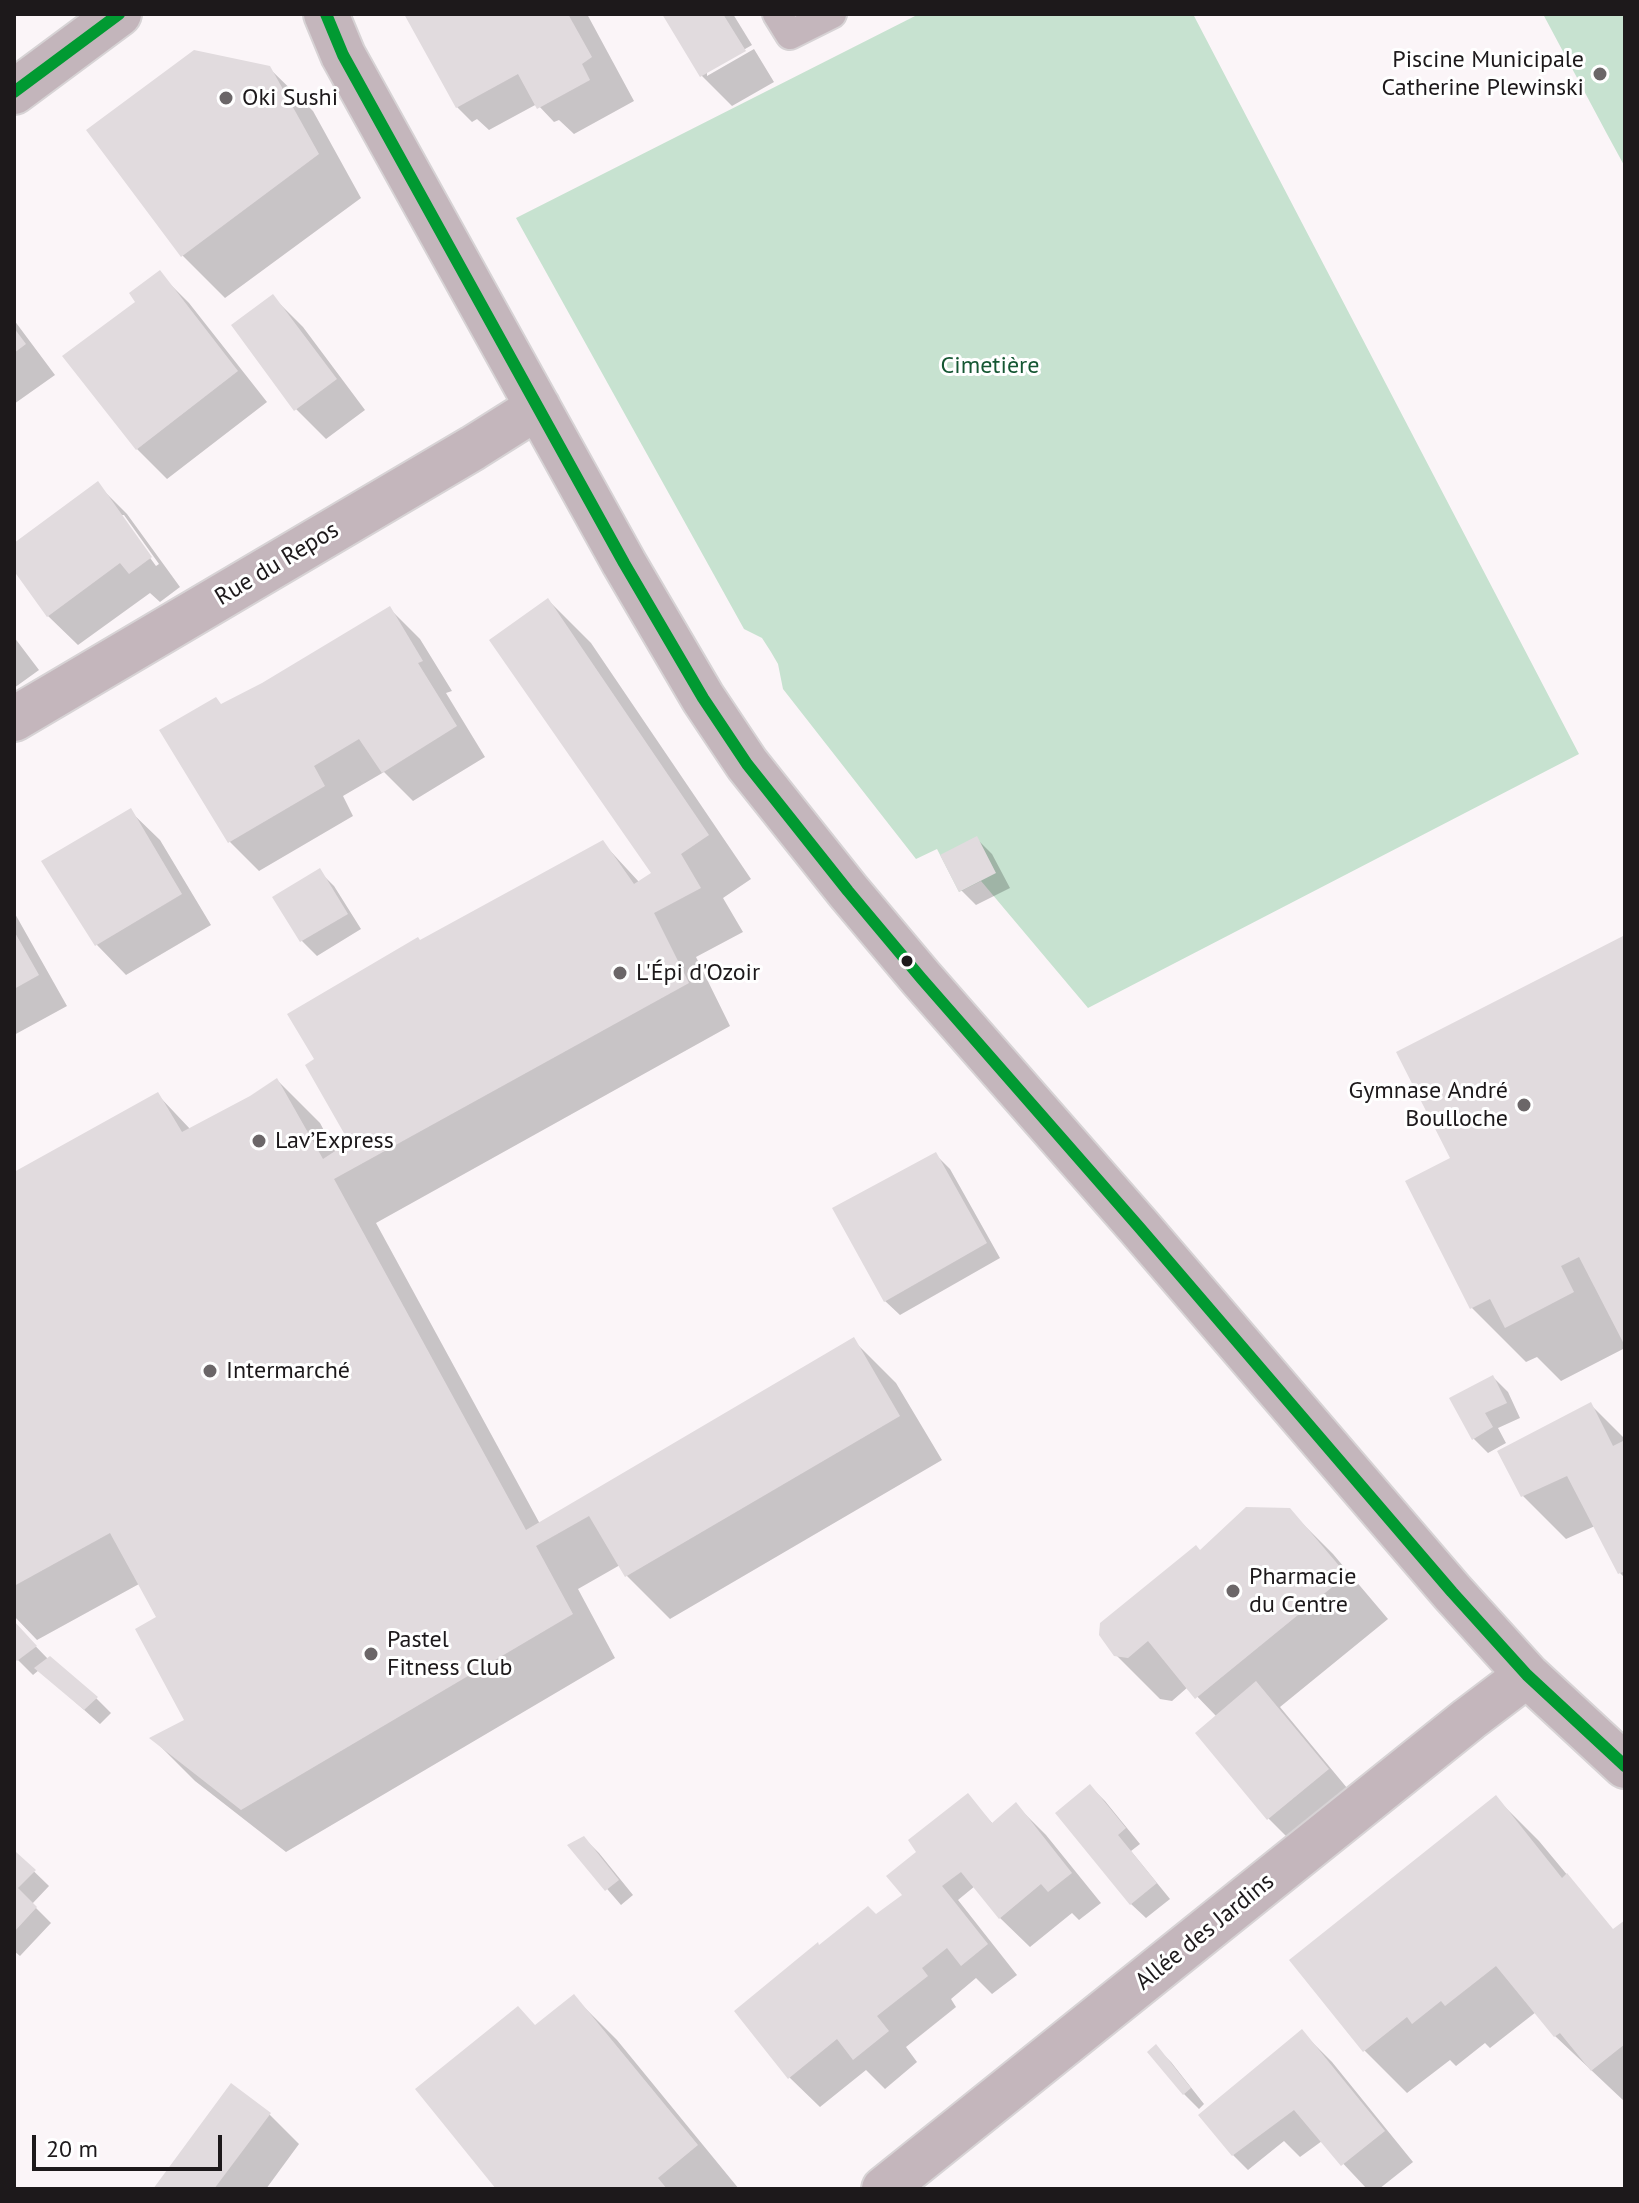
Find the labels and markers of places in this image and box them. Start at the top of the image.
place label: Piscine Municipale Catherine Plewinski [1381,46,1584,102]
marker: Piscine Municipale Catherine Plewinski [1591,65,1609,83]
place label: Oki Sushi [242,84,338,112]
marker: Oki Sushi [217,89,235,107]
unlabelled marker [899,953,915,969]
place label: L'Épi d'Ozoir [636,959,760,987]
marker: L'Épi d'Ozoir [611,964,629,982]
place label: Gymnase André Boulloche [1348,1077,1508,1133]
marker: Gymnase André Boulloche [1515,1096,1533,1114]
place label: Lav’Express [275,1127,394,1155]
marker: Lav’Express [250,1132,268,1150]
place label: Intermarché [226,1357,350,1385]
marker: Intermarché [201,1362,219,1380]
place label: Pharmacie du Centre [1249,1563,1356,1619]
marker: Pharmacie du Centre [1224,1582,1242,1600]
place label: Pastel Fitness Club [387,1626,513,1682]
marker: Pastel Fitness Club [362,1645,380,1663]

